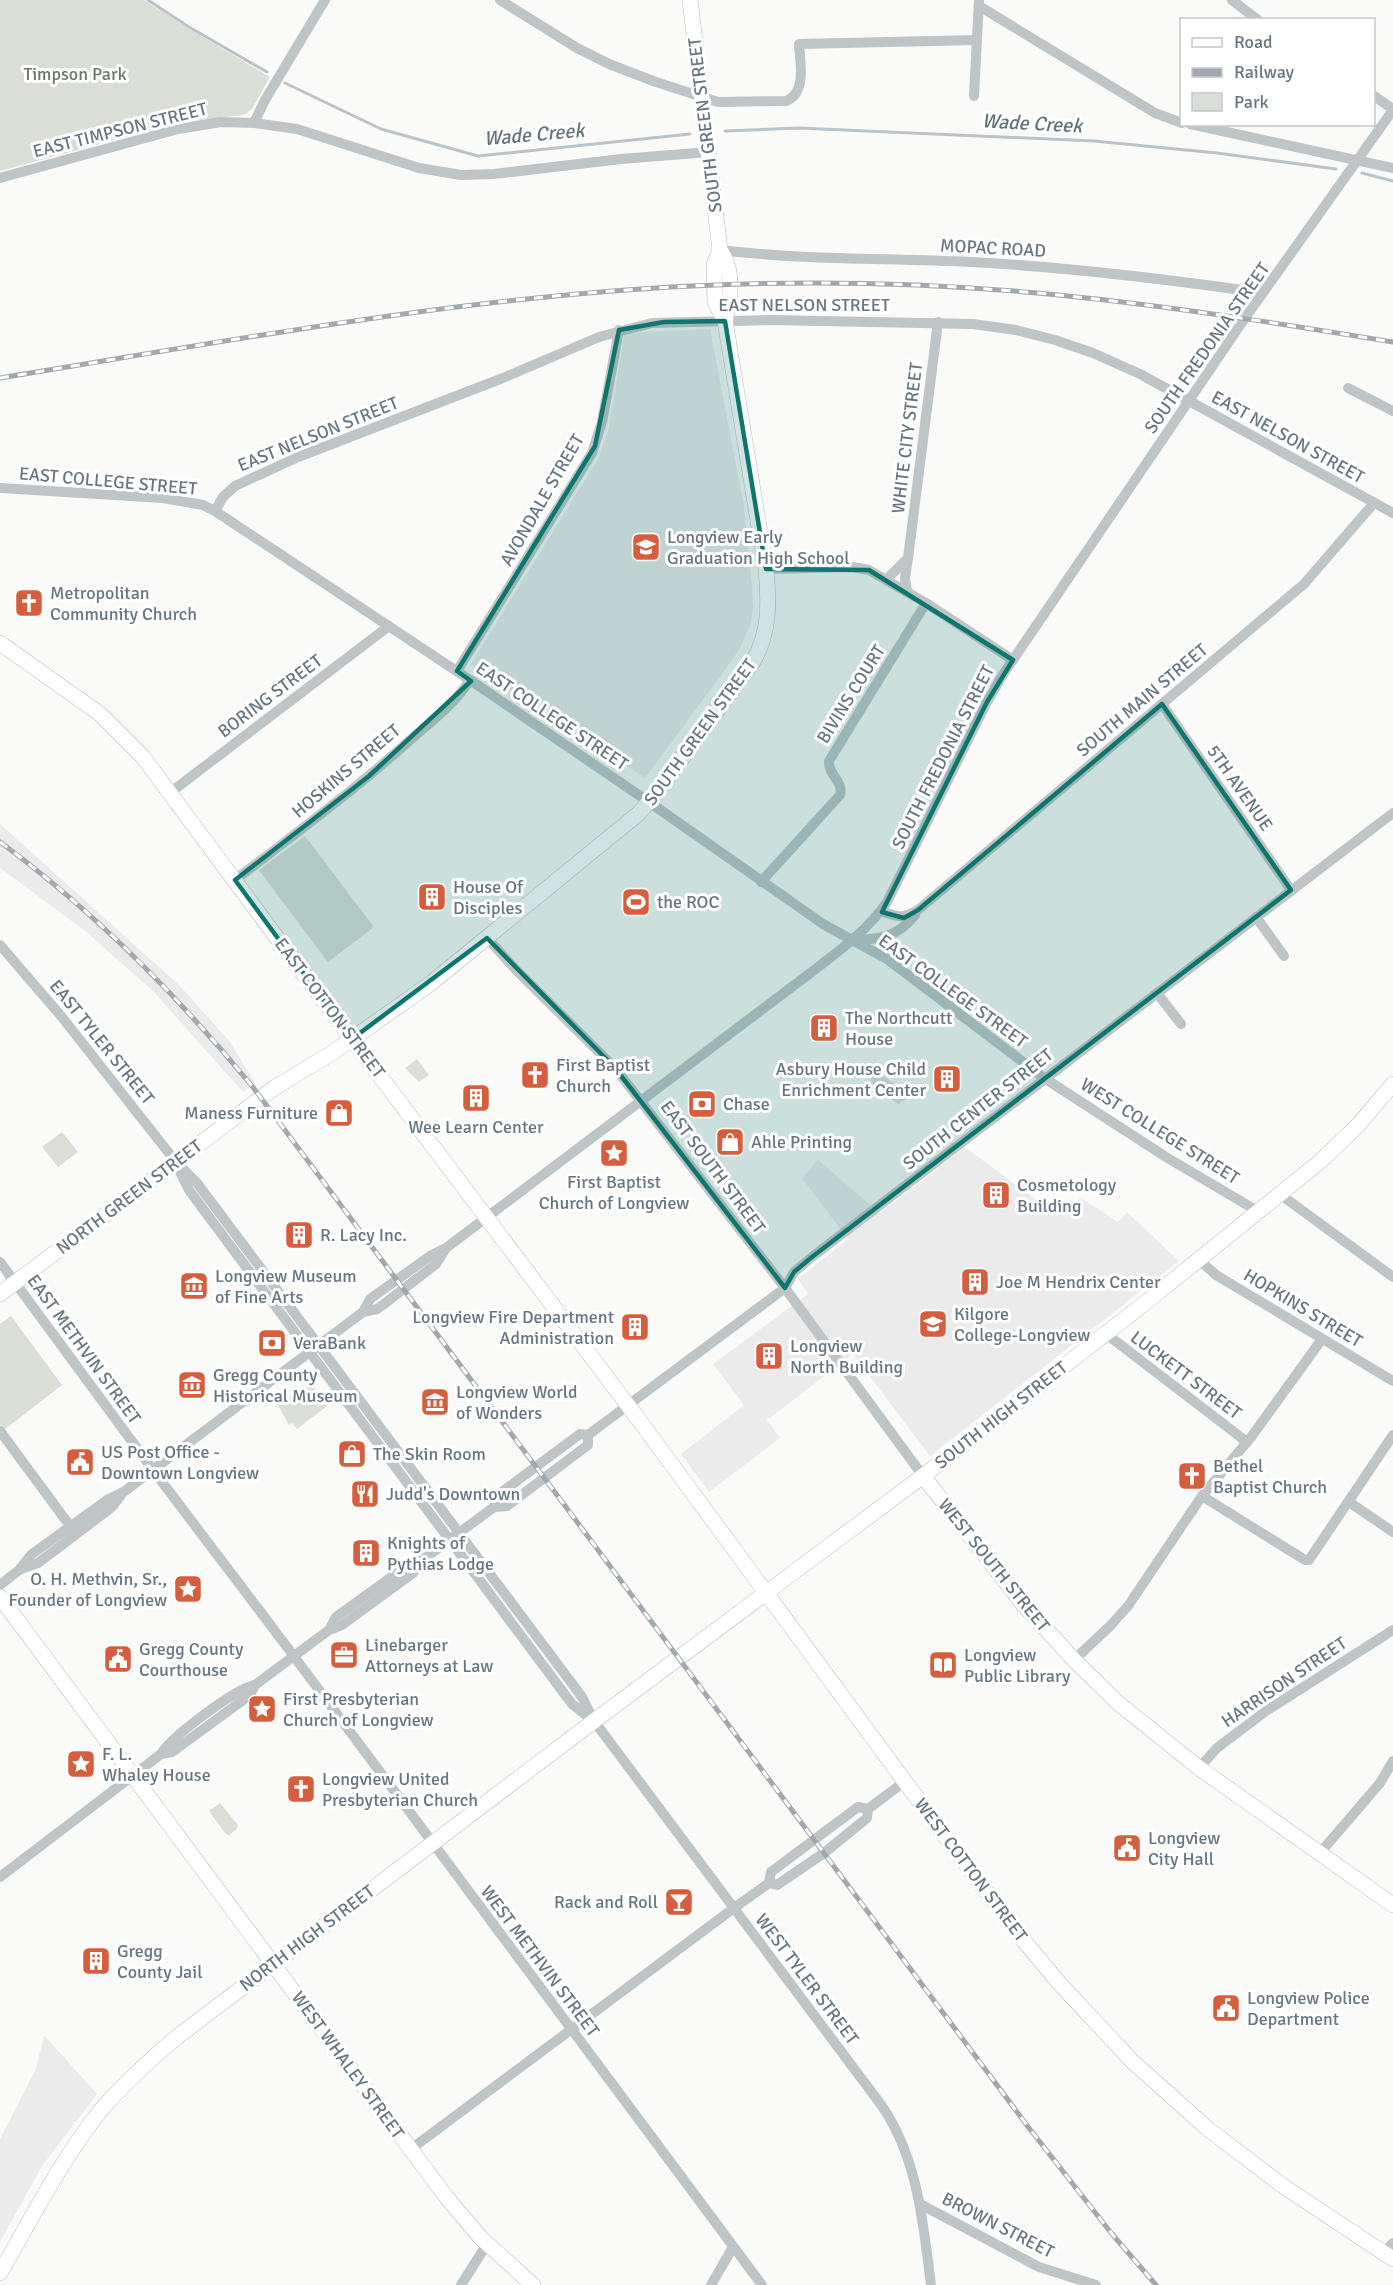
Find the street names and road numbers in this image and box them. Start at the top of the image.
street label: SOUTH GREEN STREET [683,36,727,214]
street label: EAST TIMPSON STREET [31,98,210,162]
street label: MOPAC ROAD [940,234,1046,262]
street label: SOUTH FREDONIA STREET [1140,258,1274,438]
street label: EAST NELSON STREET [718,294,890,316]
street label: WHITE CITY STREET [887,361,927,515]
street label: EAST NELSON STREET [1208,386,1368,488]
street label: EAST NELSON STREET [234,392,402,476]
street label: AVONDALE STREET [495,430,589,570]
street label: EAST COLLEGE STREET [18,462,198,500]
street label: SOUTH MAIN STREET [1072,639,1212,761]
street label: BIVINS COURT [812,641,890,747]
street label: BORING STREET [214,650,327,742]
street label: SOUTH GREEN STREET [639,654,761,810]
street label: EAST COLLEGE STREET [472,657,632,775]
street label: SOUTH FREDONIA STREET [887,661,999,853]
street label: HOSKINS STREET [287,719,405,823]
street label: 5TH AVENUE [1202,741,1278,835]
street label: EAST COLLEGE STREET [874,930,1032,1053]
street label: EAST COTTON STREET [270,934,390,1083]
street label: EAST TYLER STREET [45,975,159,1109]
street label: SOUTH CENTER STREET [899,1044,1057,1174]
street label: WEST COLLEGE STREET [1077,1073,1244,1189]
street label: EAST SOUTH STREET [656,1096,770,1238]
street label: NORTH GREEN STREET [52,1135,206,1259]
street label: HOPKINS STREET [1240,1264,1367,1352]
street label: EAST METHVIN STREET [22,1270,146,1428]
street label: LUCKETT STREET [1126,1326,1246,1424]
street label: SOUTH HIGH STREET [930,1356,1072,1474]
street label: WEST SOUTH STREET [934,1494,1055,1636]
street label: HARRISON STREET [1217,1632,1351,1732]
street label: WEST COTTON STREET [910,1794,1032,1946]
street label: NORTH HIGH STREET [235,1880,379,1996]
street label: WEST METHVIN STREET [476,1881,604,2041]
street label: WEST TYLER STREET [751,1909,864,2049]
street label: WEST WHALEY STREET [287,1987,409,2143]
street label: BROWN STREET [938,2187,1058,2263]

